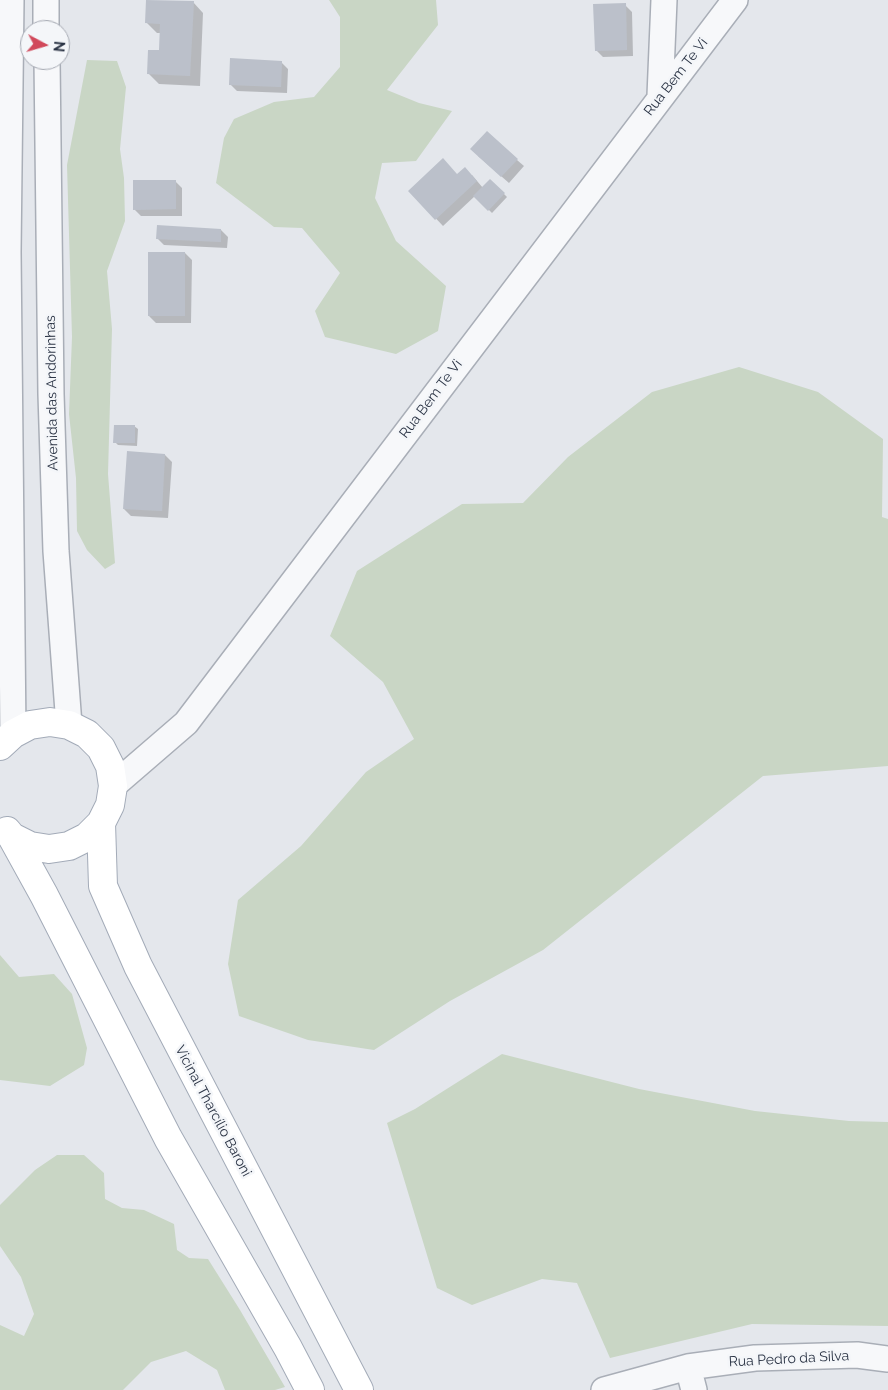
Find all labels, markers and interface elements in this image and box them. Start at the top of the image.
north arrow [20,20,70,70]
street label: Rua Bem Te Vi [640,35,712,119]
text: N [50,40,67,53]
street label: Avenida das Andorinhas [42,315,62,471]
street label: Rua Bem Te Vi [396,356,466,442]
street label: Vicinal Tharcílio Baroni [171,1043,255,1179]
street label: Rua Pedro da Silva [728,1347,850,1371]

